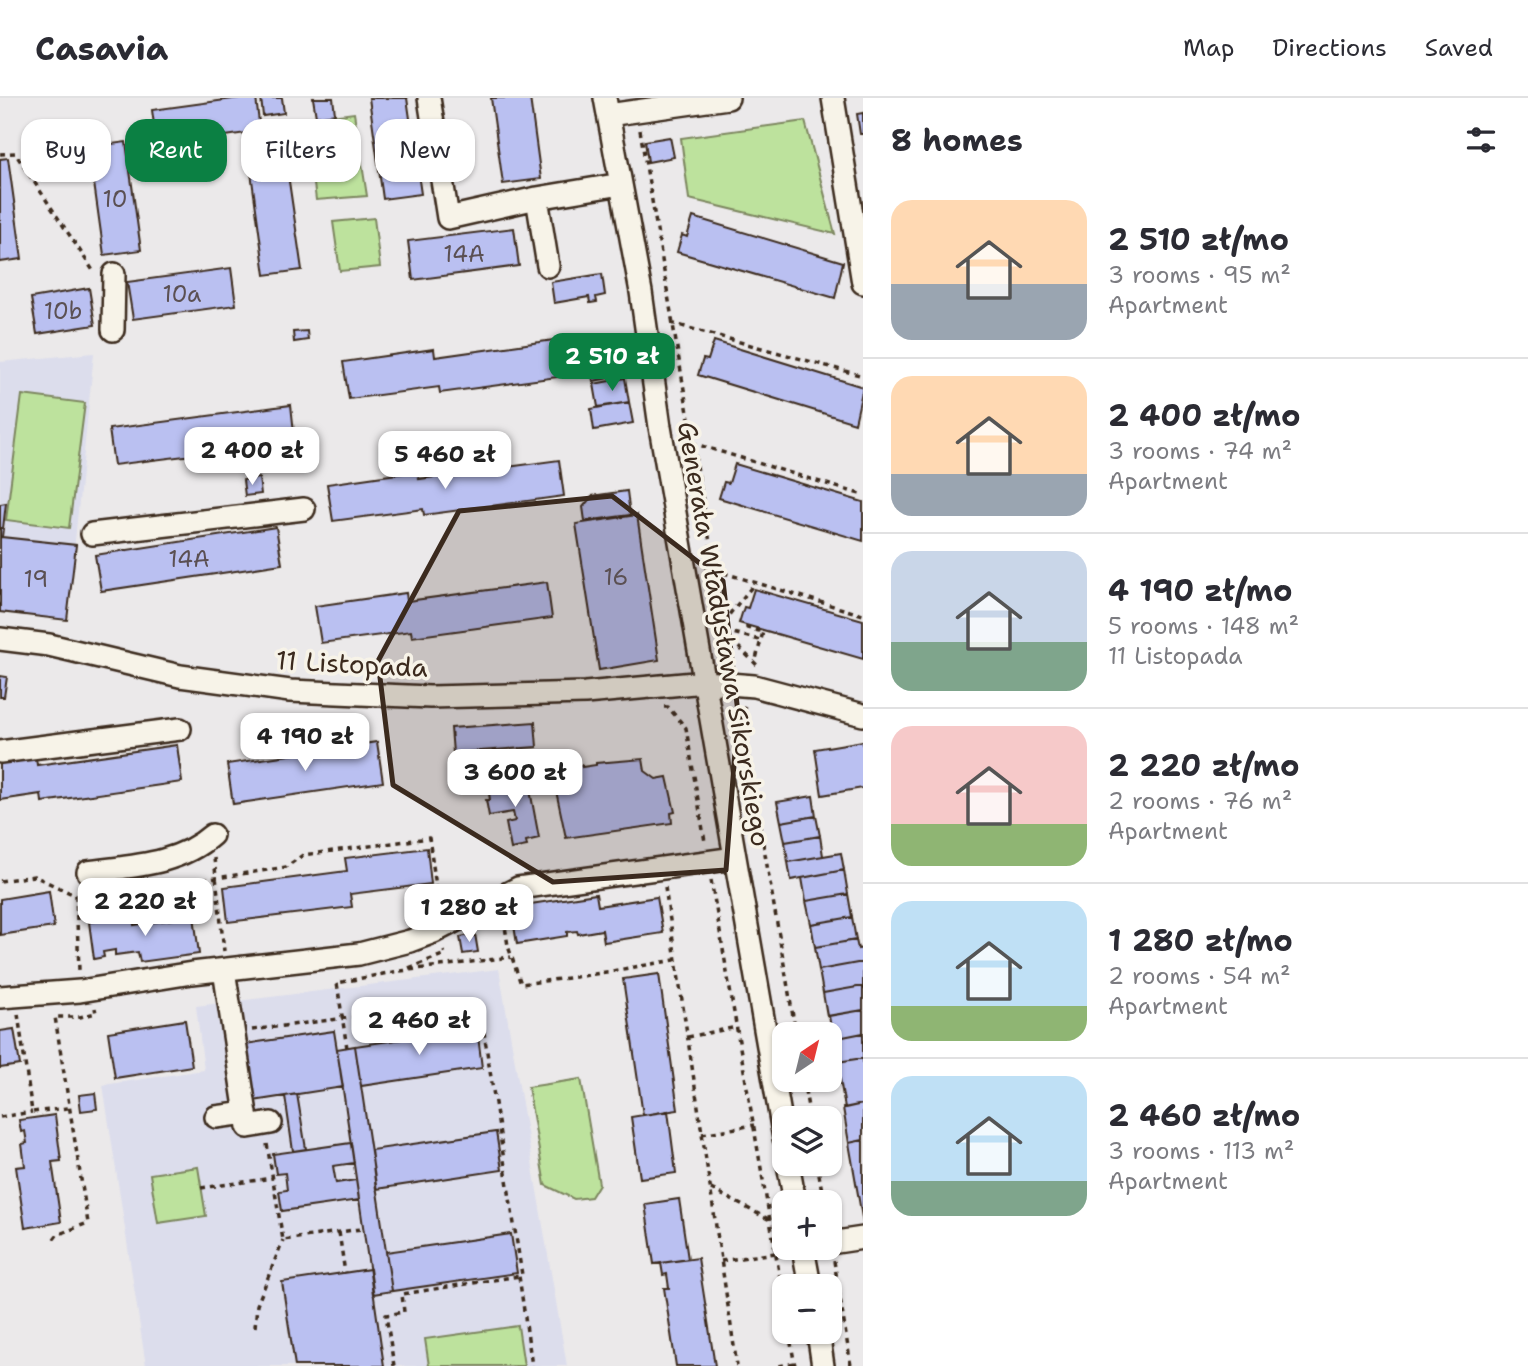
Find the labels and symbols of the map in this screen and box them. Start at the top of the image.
house number: 10 [102,184,128,214]
house number: 14A [443,239,485,269]
house number: 10a [163,279,201,309]
house number: 10b [44,296,82,326]
pin: 2 510 zł [540,334,684,393]
street label: Generała Władysława Sikorskiego [670,419,779,849]
pin: 2 400 zł [180,428,324,487]
pin: 5 460 zł [373,432,517,491]
house number: 14A [168,544,210,574]
house number: 16 [604,562,628,592]
house number: 19 [24,564,48,594]
street label: 11 Listopada [275,642,429,685]
pin: 4 190 zł [233,714,377,773]
pin: 3 600 zł [443,750,587,809]
pin: 2 220 zł [73,878,217,938]
pin: 1 280 zł [397,884,541,944]
pin: 2 460 zł [347,998,491,1057]
north arrow [772,1022,842,1092]

